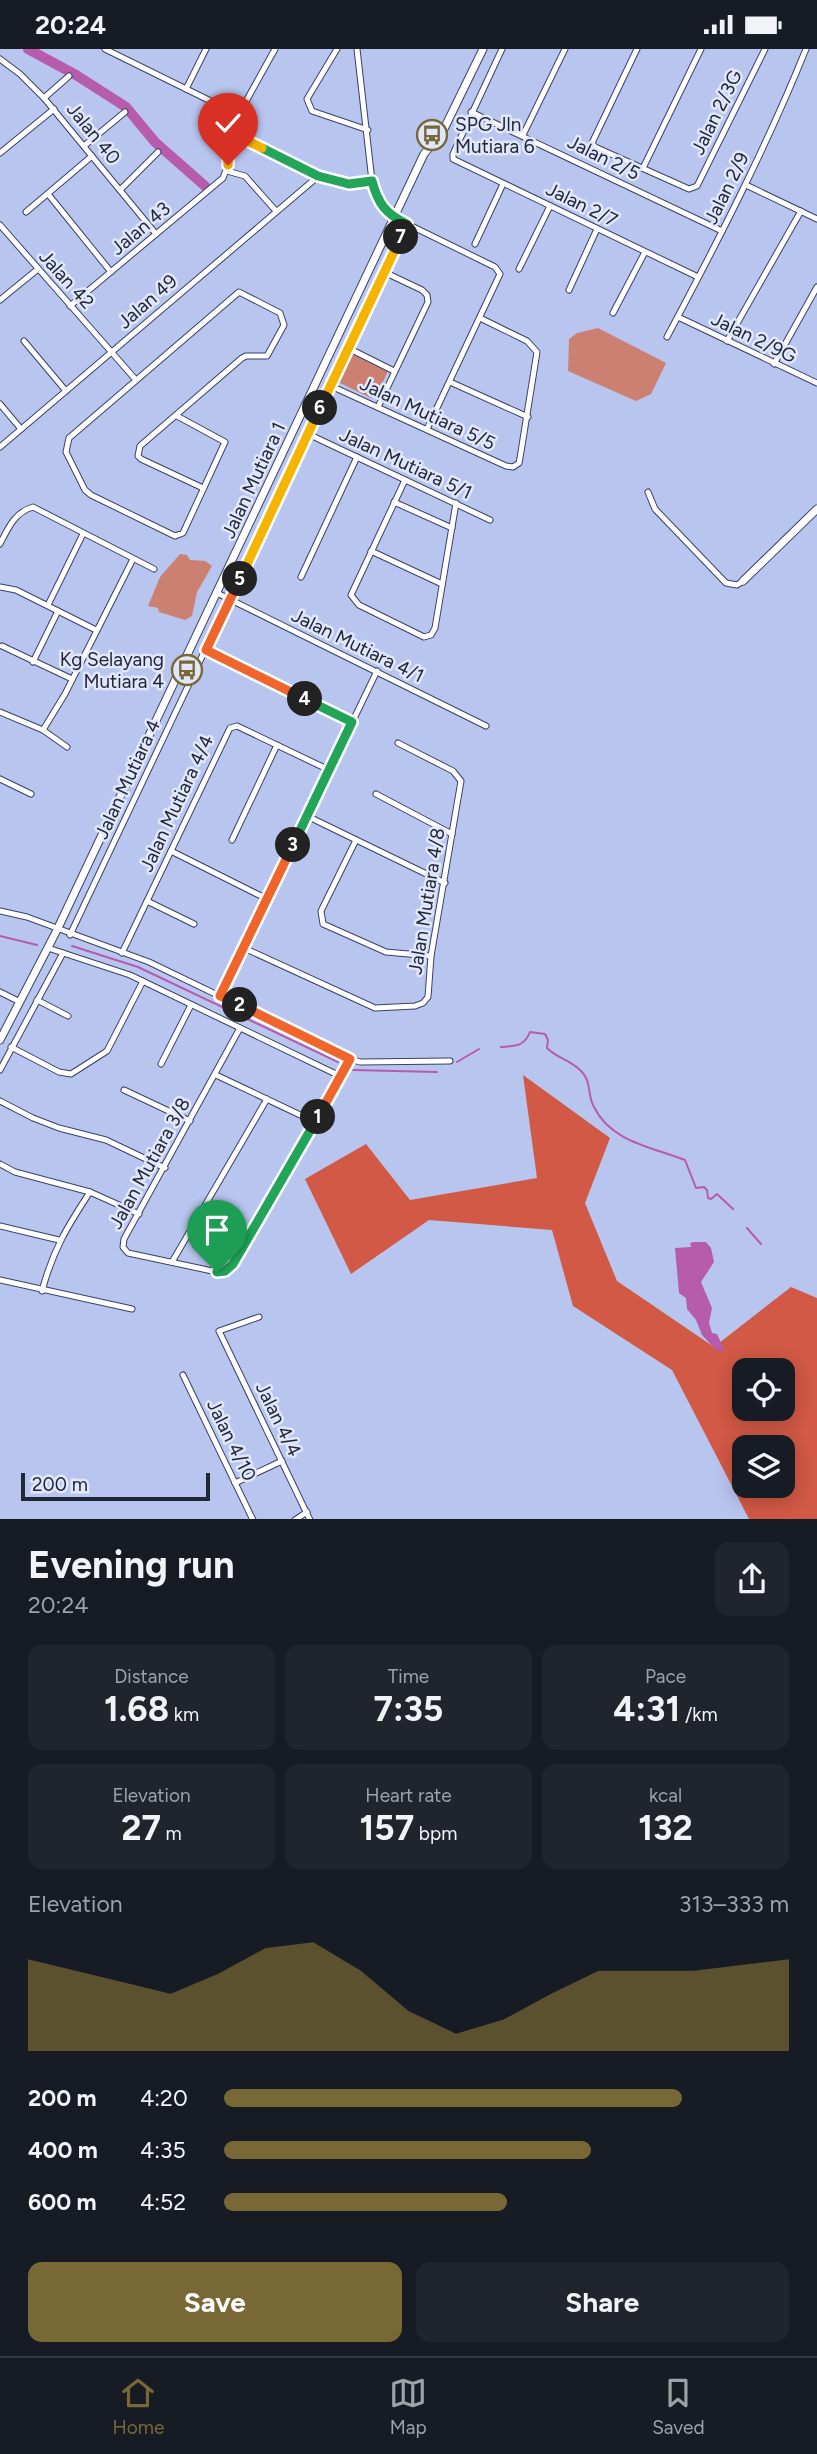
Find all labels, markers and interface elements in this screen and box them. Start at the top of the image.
text: 20:24 [35,9,106,41]
street label: Jalan 2/3G [686,66,747,158]
pin [198,93,258,165]
street label: Jalan 40 [62,98,125,169]
icon: check [209,104,247,142]
place label: SPG Jln Mutiara 6 [455,113,535,158]
bus stop icon: SPG Jln Mutiara 6 [415,118,449,152]
street label: Jalan 2/5 [564,130,644,185]
street label: Jalan 2/9 [699,148,754,228]
street label: Jalan 2/7 [542,177,621,232]
street label: Jalan 43 [106,197,175,260]
pin: 7 [384,219,418,255]
text: 7 [395,225,406,248]
street label: Jalan 42 [34,245,99,313]
street label: Jalan 49 [113,269,182,333]
street label: Jalan 2/9G [707,307,800,368]
street label: Jalan Mutiara 5/5 [356,372,499,455]
pin: 6 [302,391,338,425]
text: 6 [314,396,325,419]
street label: Jalan Mutiara 1 [217,419,290,542]
street label: Jalan Mutiara 5/1 [336,423,476,504]
pin: 5 [222,561,258,597]
text: 5 [234,567,245,590]
street label: Jalan Mutiara 4/1 [288,603,428,687]
place label: Kg Selayang Mutiara 4 [60,648,164,693]
bus stop icon: Kg Selayang Mutiara 4 [170,653,204,687]
pin: 4 [288,681,322,717]
text: 4 [298,687,311,710]
street label: Jalan Mutiara 4 [90,716,165,843]
street label: Jalan Mutiara 4/4 [135,731,218,875]
street label: Jalan Mutiara 4/8 [404,826,449,976]
pin: 3 [276,827,310,863]
text: 3 [287,833,298,856]
pin: 2 [222,988,258,1023]
text: 2 [234,993,245,1016]
street label: Jalan Mutiara 3/8 [104,1093,195,1233]
pin: 1 [300,1099,336,1135]
text: 1 [313,1105,322,1128]
pin [187,1200,247,1272]
icon: arrive [198,1211,236,1249]
map controls [732,1358,795,1498]
button: locate [732,1358,795,1421]
street label: Jalan 4/4 [251,1378,306,1460]
street label: Jalan 4/10 [202,1396,261,1485]
button: layers [732,1435,795,1498]
scale bar [21,1471,210,1502]
text: 200 m [32,1473,88,1496]
text: Evening run [28,1542,235,1588]
button: share [715,1542,789,1616]
text: 20:24 [28,1591,89,1619]
text: Distance [114,1665,189,1688]
text: Time [388,1665,429,1688]
text: Pace [645,1665,686,1688]
text: 1.68 [104,1688,169,1730]
text: 7:35 [374,1688,443,1730]
text: 4:31 [613,1688,680,1730]
text: km [169,1703,199,1726]
text: /km [680,1703,718,1726]
text: Elevation [112,1784,191,1807]
text: Heart rate [365,1784,452,1807]
text: kcal [649,1784,682,1807]
text: 27 [121,1807,161,1849]
text: 157 [360,1807,414,1849]
text: 132 [638,1807,693,1849]
text: m [161,1822,182,1845]
text: bpm [414,1822,457,1845]
text: Elevation [28,1890,123,1918]
text: 313–333 m [679,1890,789,1918]
text: 200 m [28,2084,97,2112]
text: 4:20 [140,2084,188,2112]
text: 400 m [28,2136,98,2164]
text: 4:35 [140,2136,186,2164]
text: 600 m [28,2188,97,2216]
text: 4:52 [140,2188,186,2216]
button: Save [28,2262,402,2342]
button: Share [416,2262,789,2342]
tab: Home [112,2374,164,2439]
tab: Map [389,2374,427,2439]
tab: Saved [652,2374,705,2439]

